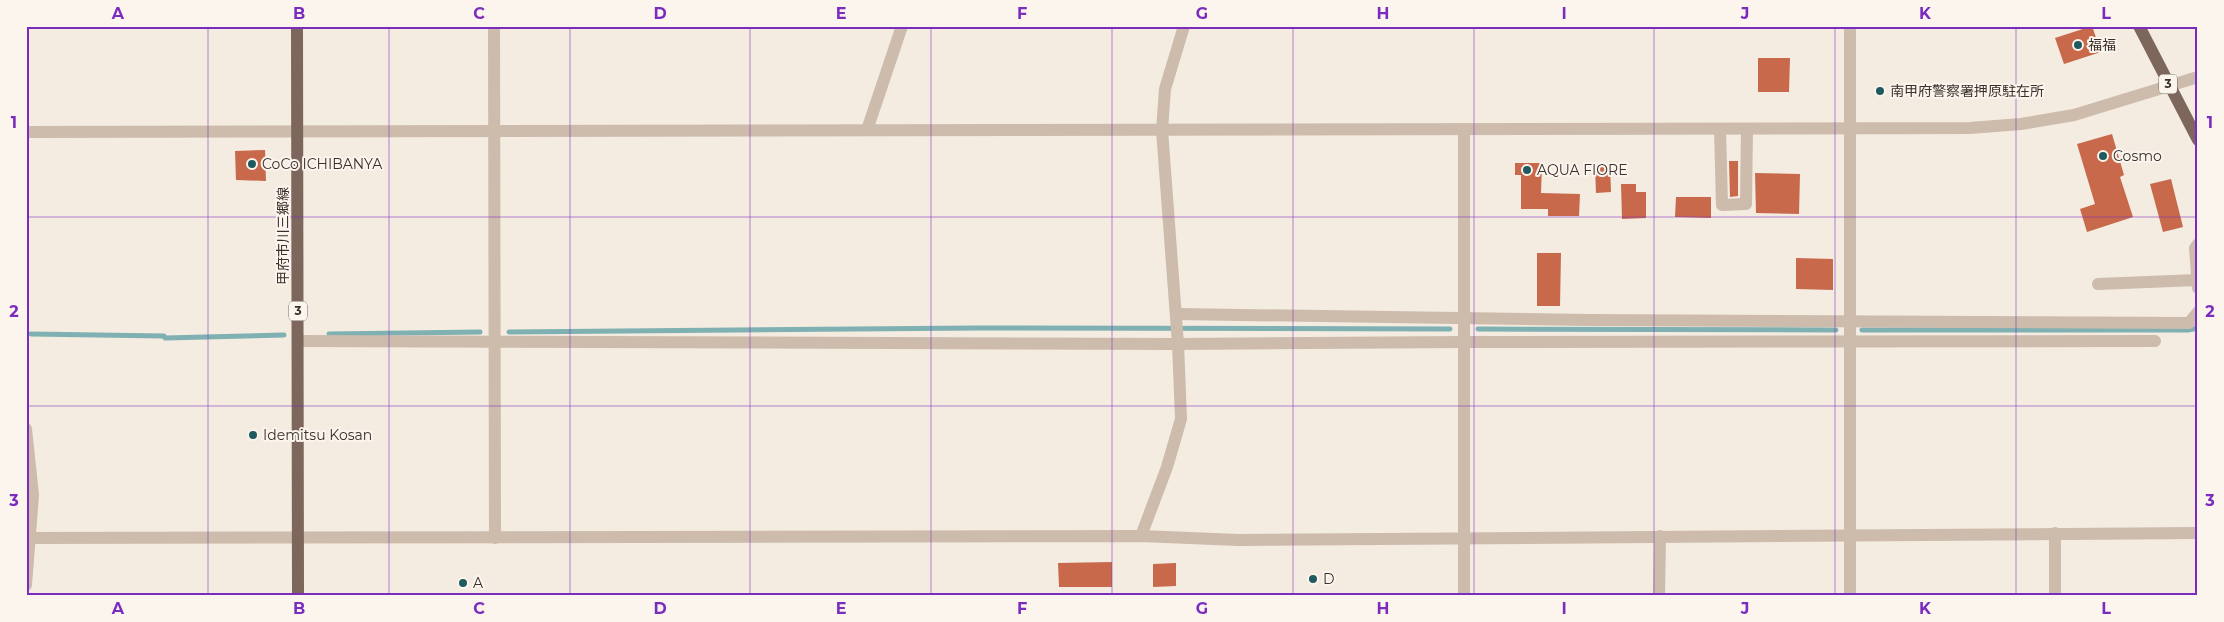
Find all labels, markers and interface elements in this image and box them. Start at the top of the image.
text: A [111,4,125,23]
text: B [293,4,305,23]
text: C [473,4,485,23]
text: D [653,4,667,23]
text: E [836,4,846,23]
text: F [1017,4,1027,23]
text: G [1196,4,1208,23]
text: H [1377,4,1389,23]
text: I [1561,4,1567,23]
text: J [1740,4,1749,23]
text: K [1919,4,1932,23]
text: L [2101,4,2111,23]
place label: 福福 [2088,36,2116,54]
marker: 福福 [2072,39,2084,51]
road number: 3 [2159,74,2177,94]
place label: 南甲府警察署押原駐在所 [1890,82,2044,100]
marker: 南甲府警察署押原駐在所 [1874,85,1886,97]
text: 1 [11,113,17,132]
text: 1 [2207,113,2213,132]
place label: Cosmo [2113,147,2162,165]
marker: Cosmo [2097,150,2109,162]
place label: CoCo ICHIBANYA [262,155,383,173]
marker: CoCo ICHIBANYA [246,158,258,170]
place label: AQUA FIORE [1537,161,1628,179]
marker: AQUA FIORE [1521,164,1533,176]
street label: 甲府市川三郷線 [274,187,292,285]
text: 2 [9,302,19,321]
road number: 3 [289,302,307,321]
text: 2 [2205,302,2215,321]
place label: Idemitsu Kosan [263,426,372,444]
marker: Idemitsu Kosan [247,429,259,441]
text: 3 [8,491,19,510]
text: 3 [2204,491,2215,510]
place label: D [1323,570,1335,588]
marker: D [1307,573,1319,585]
place label: A [473,574,484,592]
marker: A [457,577,469,589]
text: A [111,599,125,618]
text: B [293,599,305,618]
text: C [473,599,485,618]
text: D [653,599,667,618]
text: E [836,599,846,618]
text: F [1017,599,1027,618]
text: G [1196,599,1208,618]
text: H [1377,599,1389,618]
text: I [1561,599,1567,618]
text: J [1740,599,1749,618]
text: K [1919,599,1932,618]
text: L [2101,599,2111,618]

